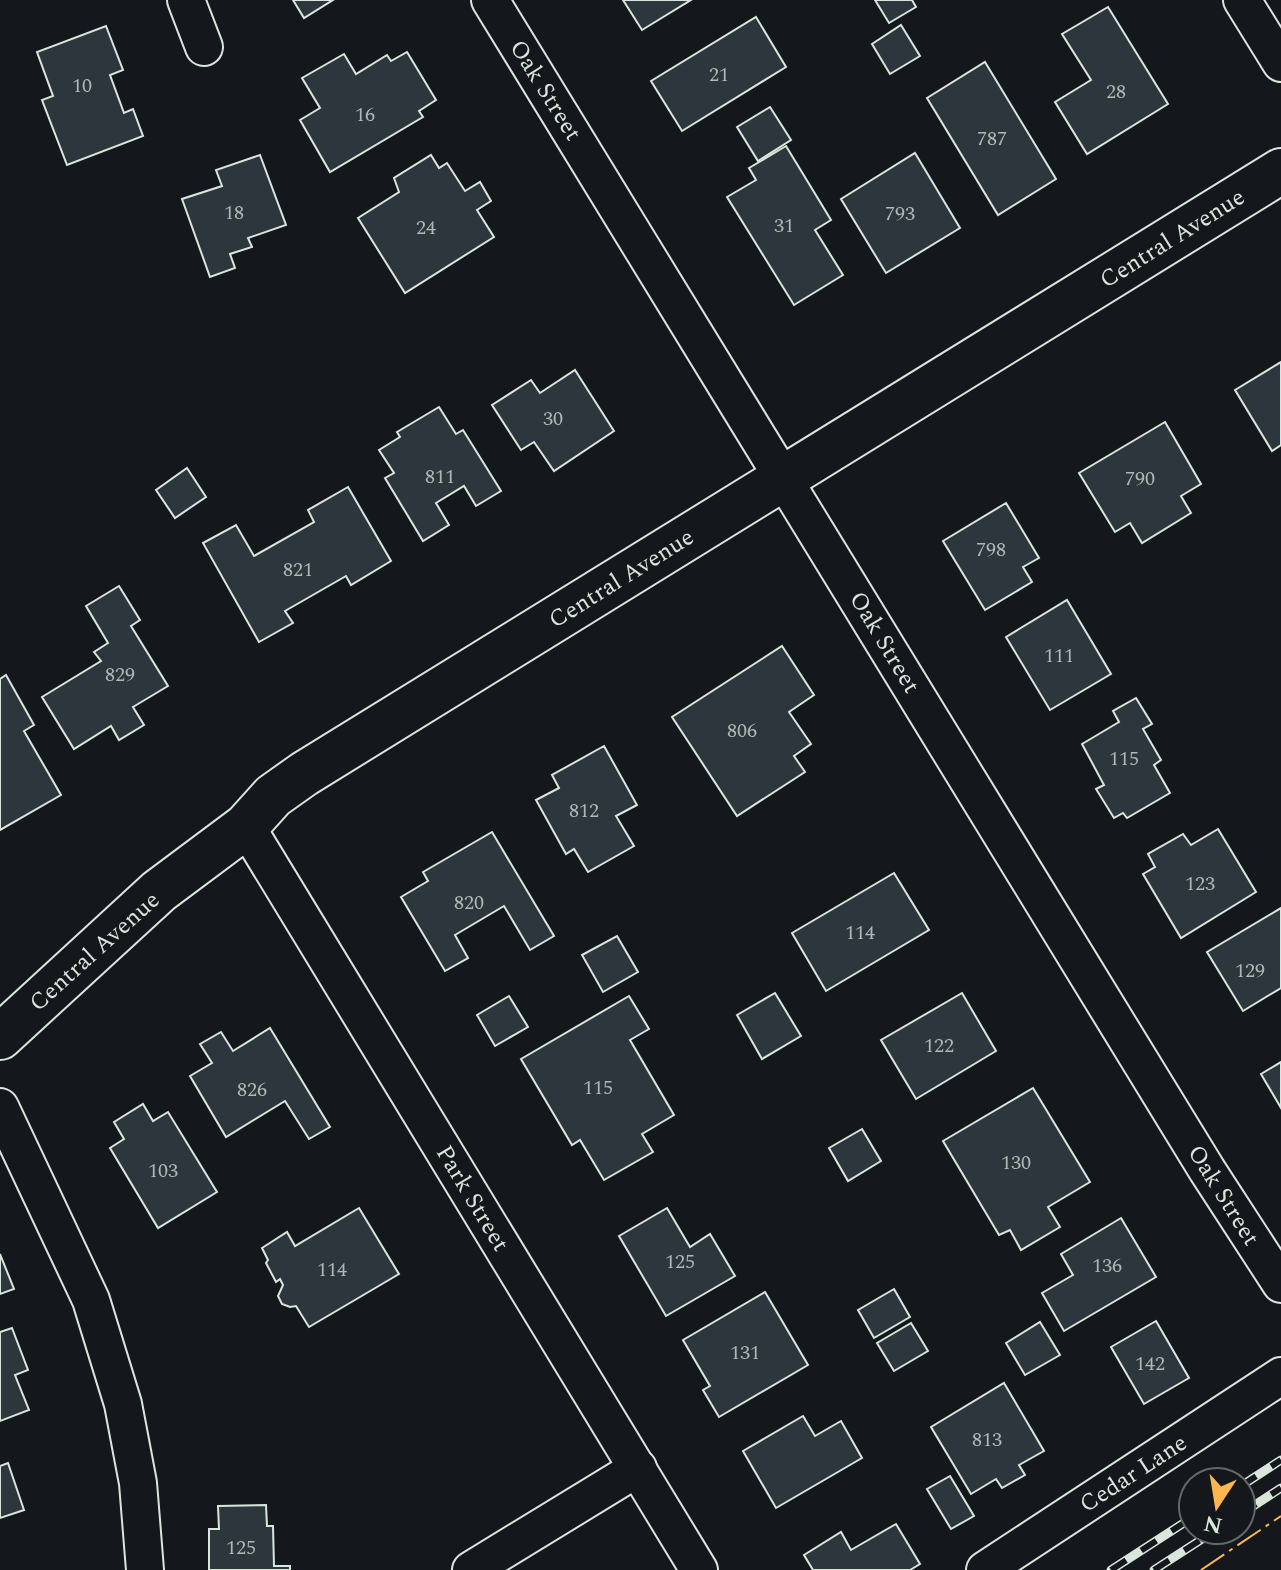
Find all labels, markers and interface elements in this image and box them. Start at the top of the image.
street label: Oak Street [500,33,590,148]
house number: 21 [709,60,729,90]
house number: 10 [72,71,92,101]
house number: 28 [1106,77,1126,107]
house number: 16 [355,100,375,130]
house number: 787 [977,124,1007,154]
street label: Central Avenue [1093,180,1252,298]
house number: 18 [224,198,244,228]
house number: 793 [885,199,915,229]
house number: 31 [774,211,794,241]
house number: 24 [416,213,436,243]
house number: 30 [543,404,563,434]
house number: 811 [425,462,455,492]
house number: 790 [1125,464,1155,494]
street label: Central Avenue [542,520,701,638]
house number: 798 [976,535,1006,565]
house number: 821 [283,555,313,585]
street label: Oak Street [840,585,929,700]
house number: 111 [1044,641,1074,671]
house number: 829 [105,660,135,690]
house number: 806 [727,716,757,746]
house number: 115 [1109,744,1139,774]
house number: 812 [569,796,599,826]
house number: 123 [1185,869,1215,899]
street label: Central Avenue [21,883,168,1020]
house number: 820 [454,888,484,918]
house number: 114 [845,918,875,948]
house number: 129 [1235,956,1265,986]
house number: 122 [924,1031,954,1061]
house number: 115 [583,1073,613,1103]
house number: 826 [237,1075,267,1105]
street label: Park Street [426,1138,518,1259]
street label: Oak Street [1178,1138,1268,1253]
house number: 130 [1001,1148,1031,1178]
house number: 103 [148,1156,178,1186]
house number: 125 [665,1247,695,1277]
house number: 136 [1092,1251,1122,1281]
house number: 114 [317,1255,347,1285]
house number: 131 [730,1338,760,1368]
house number: 142 [1135,1349,1165,1379]
house number: 813 [972,1425,1002,1455]
street label: Cedar Lane [1072,1425,1195,1522]
north arrow [1177,1466,1257,1546]
text: N [1201,1506,1225,1542]
house number: 125 [226,1533,256,1563]

